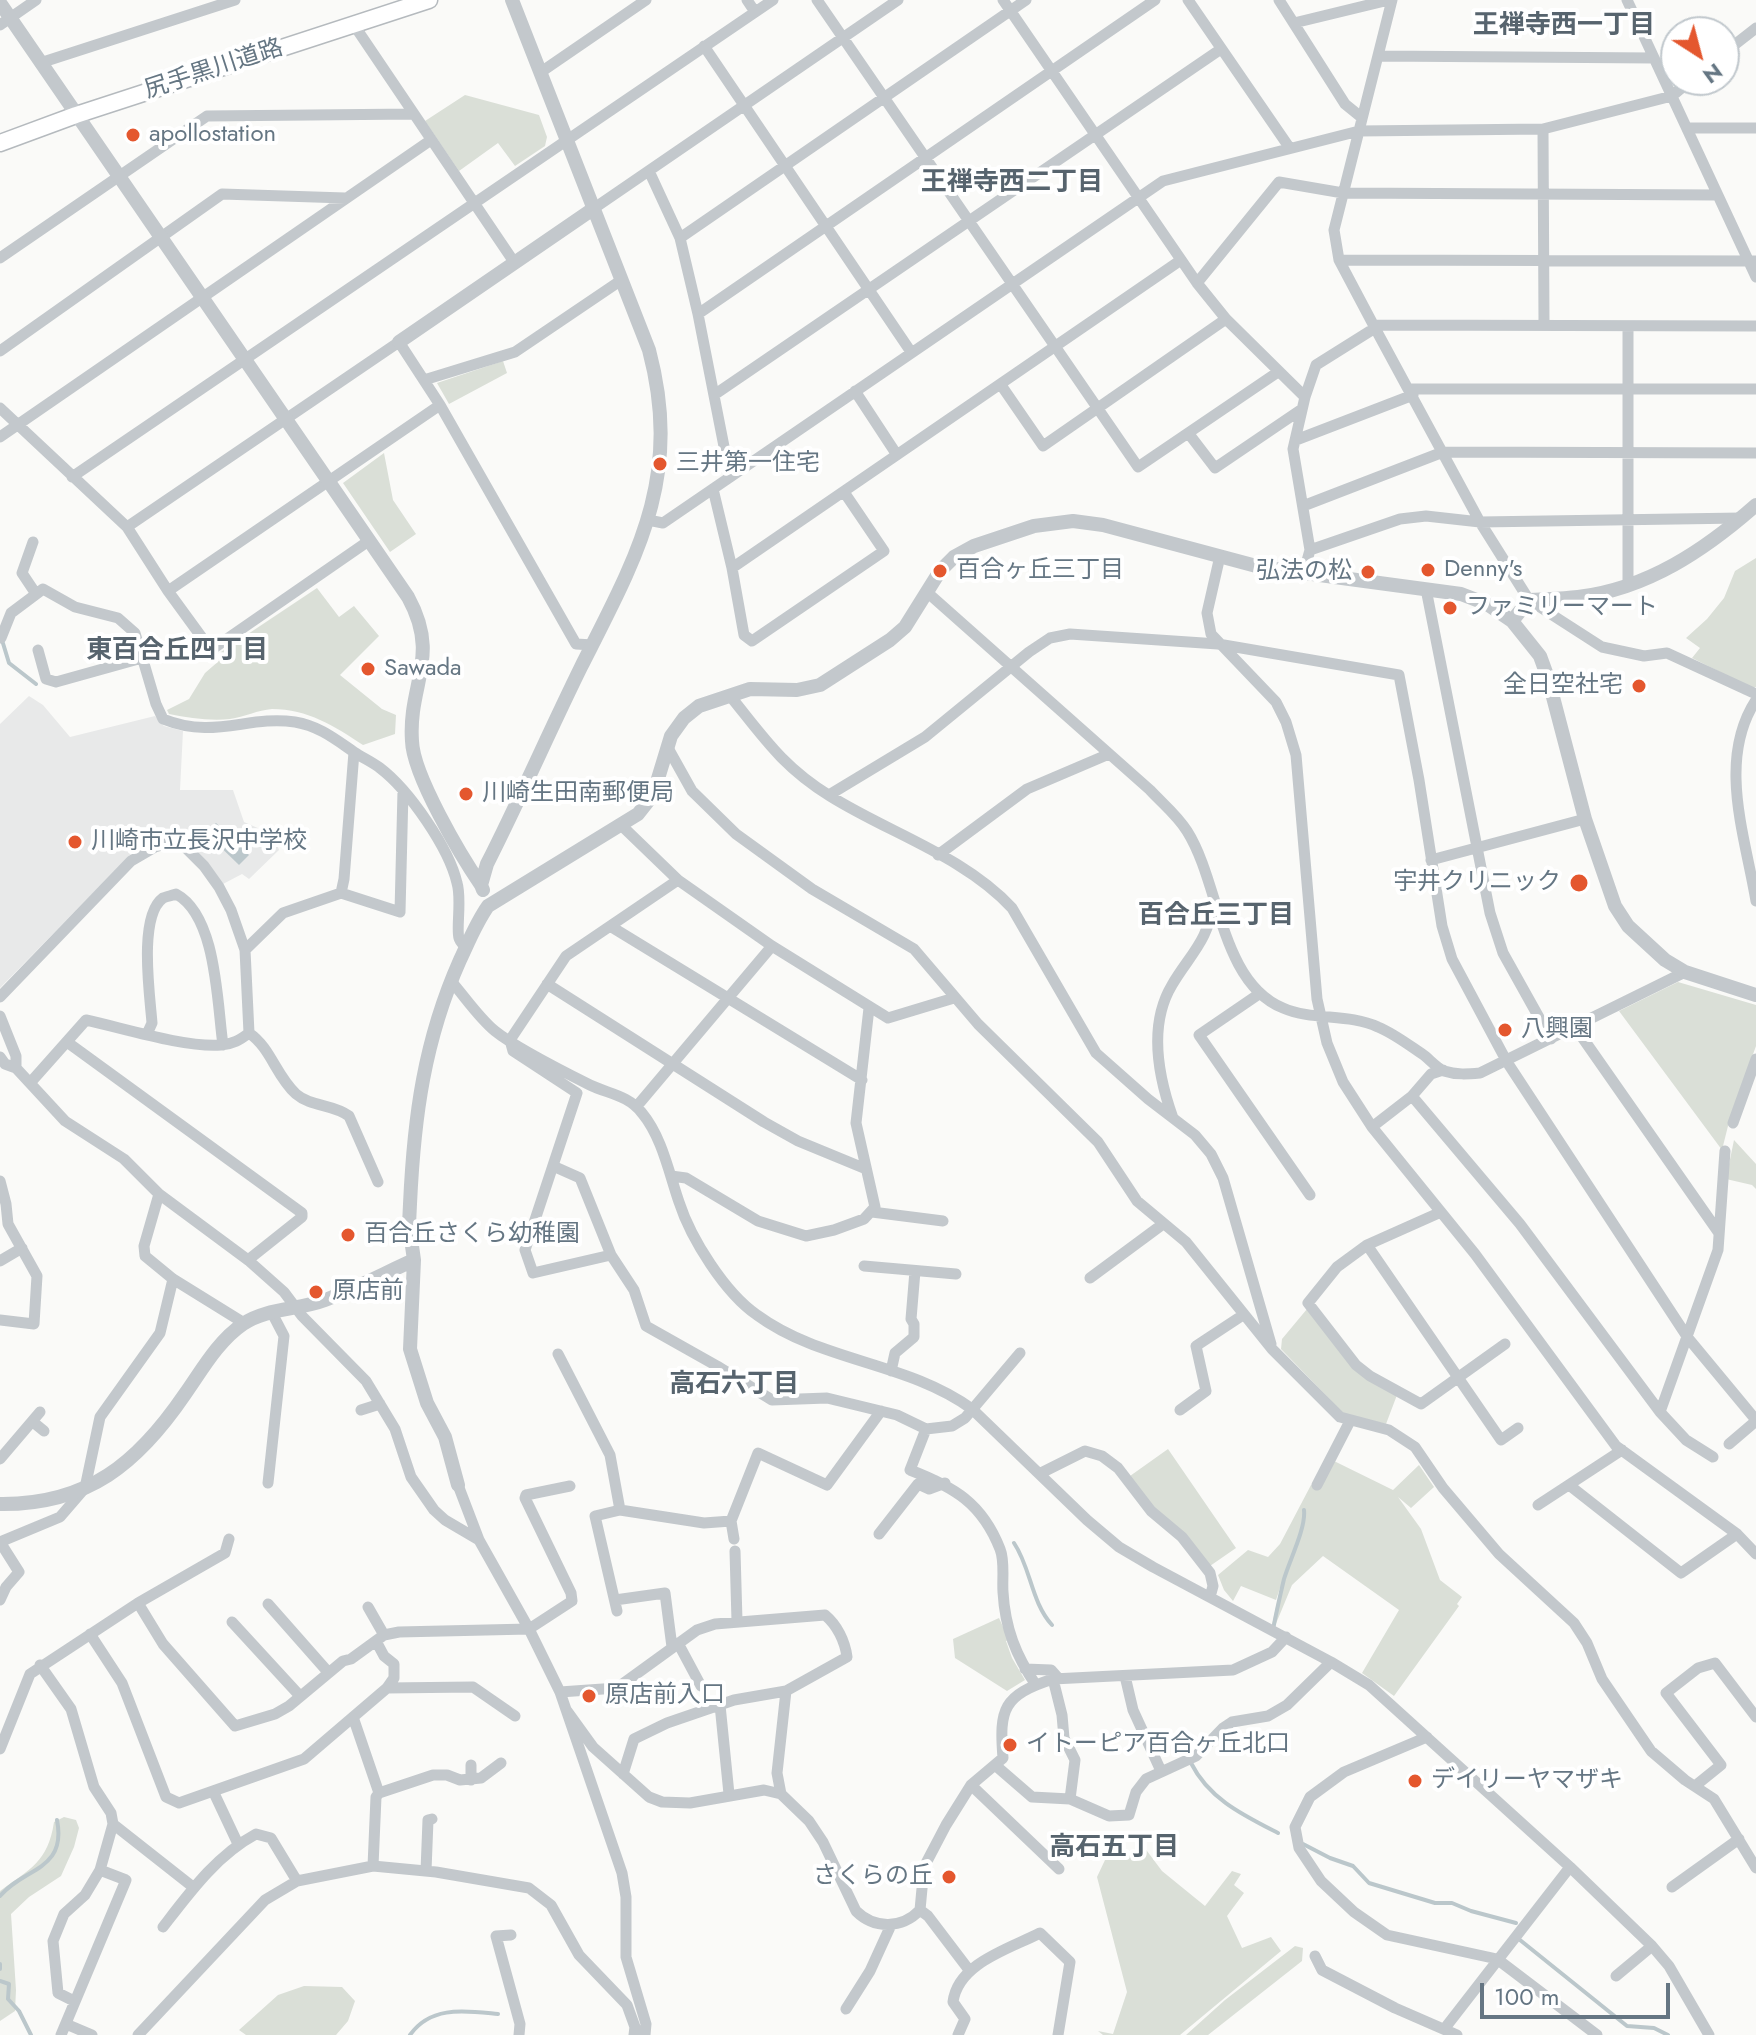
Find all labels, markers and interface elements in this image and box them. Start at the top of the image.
district label: 王禅寺西一丁目 [1473,11,1655,43]
north arrow [1660,16,1740,96]
street label: 尻手黒川道路 [141,34,287,106]
text: N [1696,56,1729,92]
place label: apollostation [149,121,276,149]
marker: apollostation [124,126,142,144]
district label: 王禅寺西二丁目 [921,168,1103,200]
place label: 三井第一住宅 [676,450,820,478]
marker: 三井第一住宅 [651,455,669,473]
place label: Denny's [1444,556,1522,584]
place label: 百合ヶ丘三丁目 [956,557,1124,585]
place label: 弘法の松 [1256,558,1352,586]
marker: Denny's [1419,561,1437,579]
marker: 百合ヶ丘三丁目 [931,562,949,580]
marker: 弘法の松 [1359,563,1377,581]
place label: ファミリーマート [1466,594,1658,622]
marker: ファミリーマート [1441,599,1459,617]
district label: 東百合丘四丁目 [86,636,268,668]
place label: Sawada [384,655,462,683]
marker: Sawada [359,660,377,678]
place label: 全日空社宅 [1503,672,1623,700]
marker: 全日空社宅 [1630,677,1648,695]
place label: 川崎生田南郵便局 [482,780,674,808]
marker: 川崎生田南郵便局 [457,785,475,803]
place label: 川崎市立長沢中学校 [91,828,307,856]
marker: 川崎市立長沢中学校 [66,833,84,851]
place label: 宇井クリニック [1393,869,1561,897]
marker: 宇井クリニック [1568,872,1590,894]
district label: 百合丘三丁目 [1138,901,1294,933]
place label: 八興園 [1521,1016,1593,1044]
marker: 八興園 [1496,1021,1514,1039]
place label: 百合丘さくら幼稚園 [364,1221,580,1249]
marker: 百合丘さくら幼稚園 [339,1226,357,1244]
place label: 原店前 [332,1278,404,1306]
marker: 原店前 [307,1283,325,1301]
district label: 高石六丁目 [669,1370,799,1402]
place label: 原店前入口 [605,1682,725,1710]
marker: 原店前入口 [580,1687,598,1705]
place label: イトーピア百合ヶ丘北口 [1026,1731,1290,1759]
marker: イトーピア百合ヶ丘北口 [1001,1736,1019,1754]
place label: デイリーヤマザキ [1431,1767,1623,1795]
marker: デイリーヤマザキ [1406,1772,1424,1790]
district label: 高石五丁目 [1049,1833,1179,1865]
place label: さくらの丘 [813,1863,933,1891]
marker: さくらの丘 [940,1868,958,1886]
scale bar [1484,1967,1674,2017]
text: 100 m [1494,1979,1560,2014]

